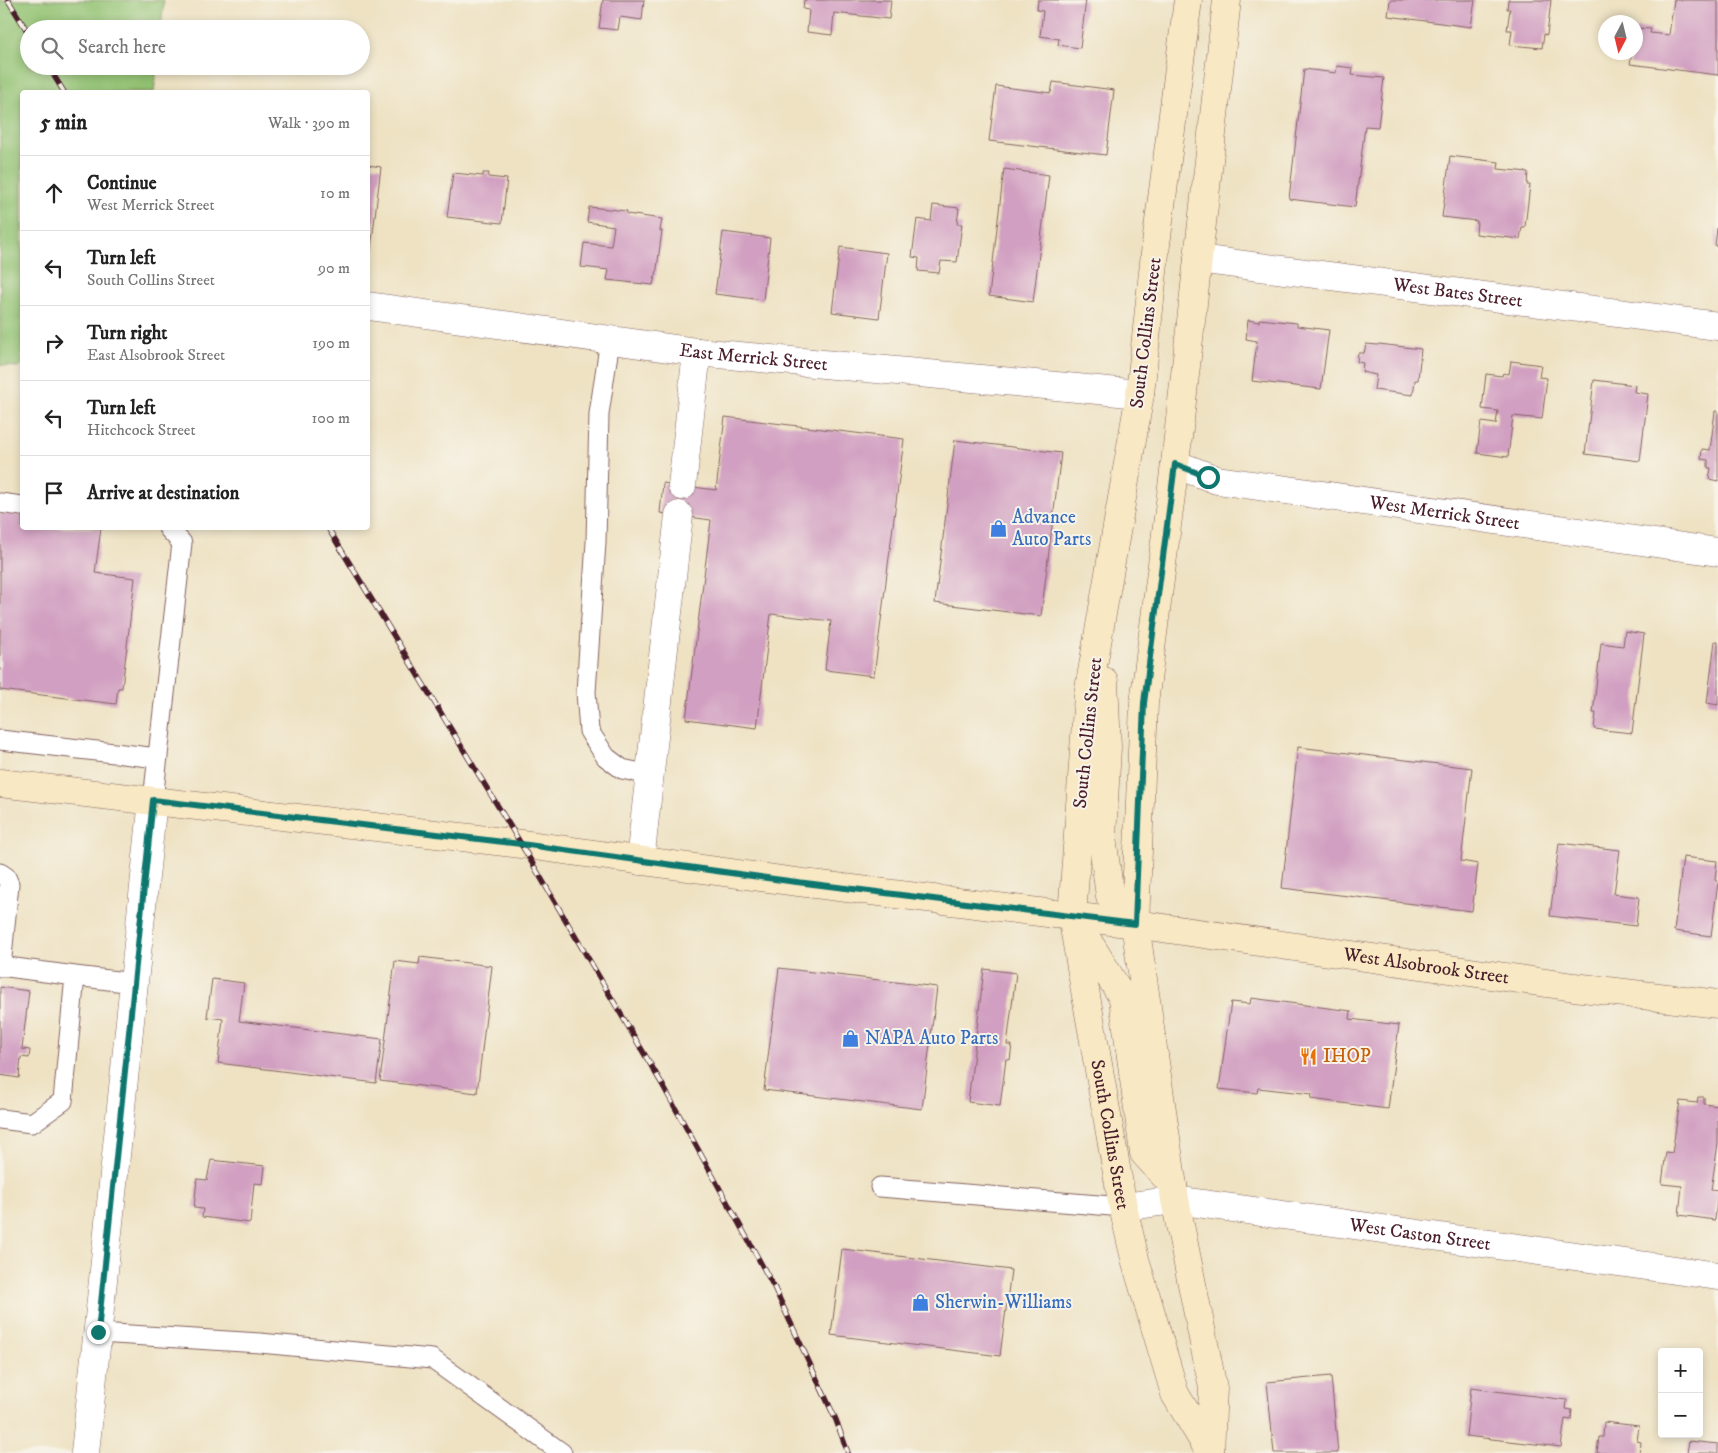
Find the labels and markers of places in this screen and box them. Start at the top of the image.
place label: Advance Auto Parts [1012,506,1091,551]
shop icon: Advance Auto Parts [988,518,1008,538]
place label: NAPA Auto Parts [865,1027,998,1050]
shop icon: NAPA Auto Parts [841,1028,861,1048]
place label: IHOP [1323,1045,1371,1068]
restaurant icon: IHOP [1299,1046,1319,1066]
place label: Sherwin-Williams [935,1291,1072,1314]
shop icon: Sherwin-Williams [911,1292,931,1312]

